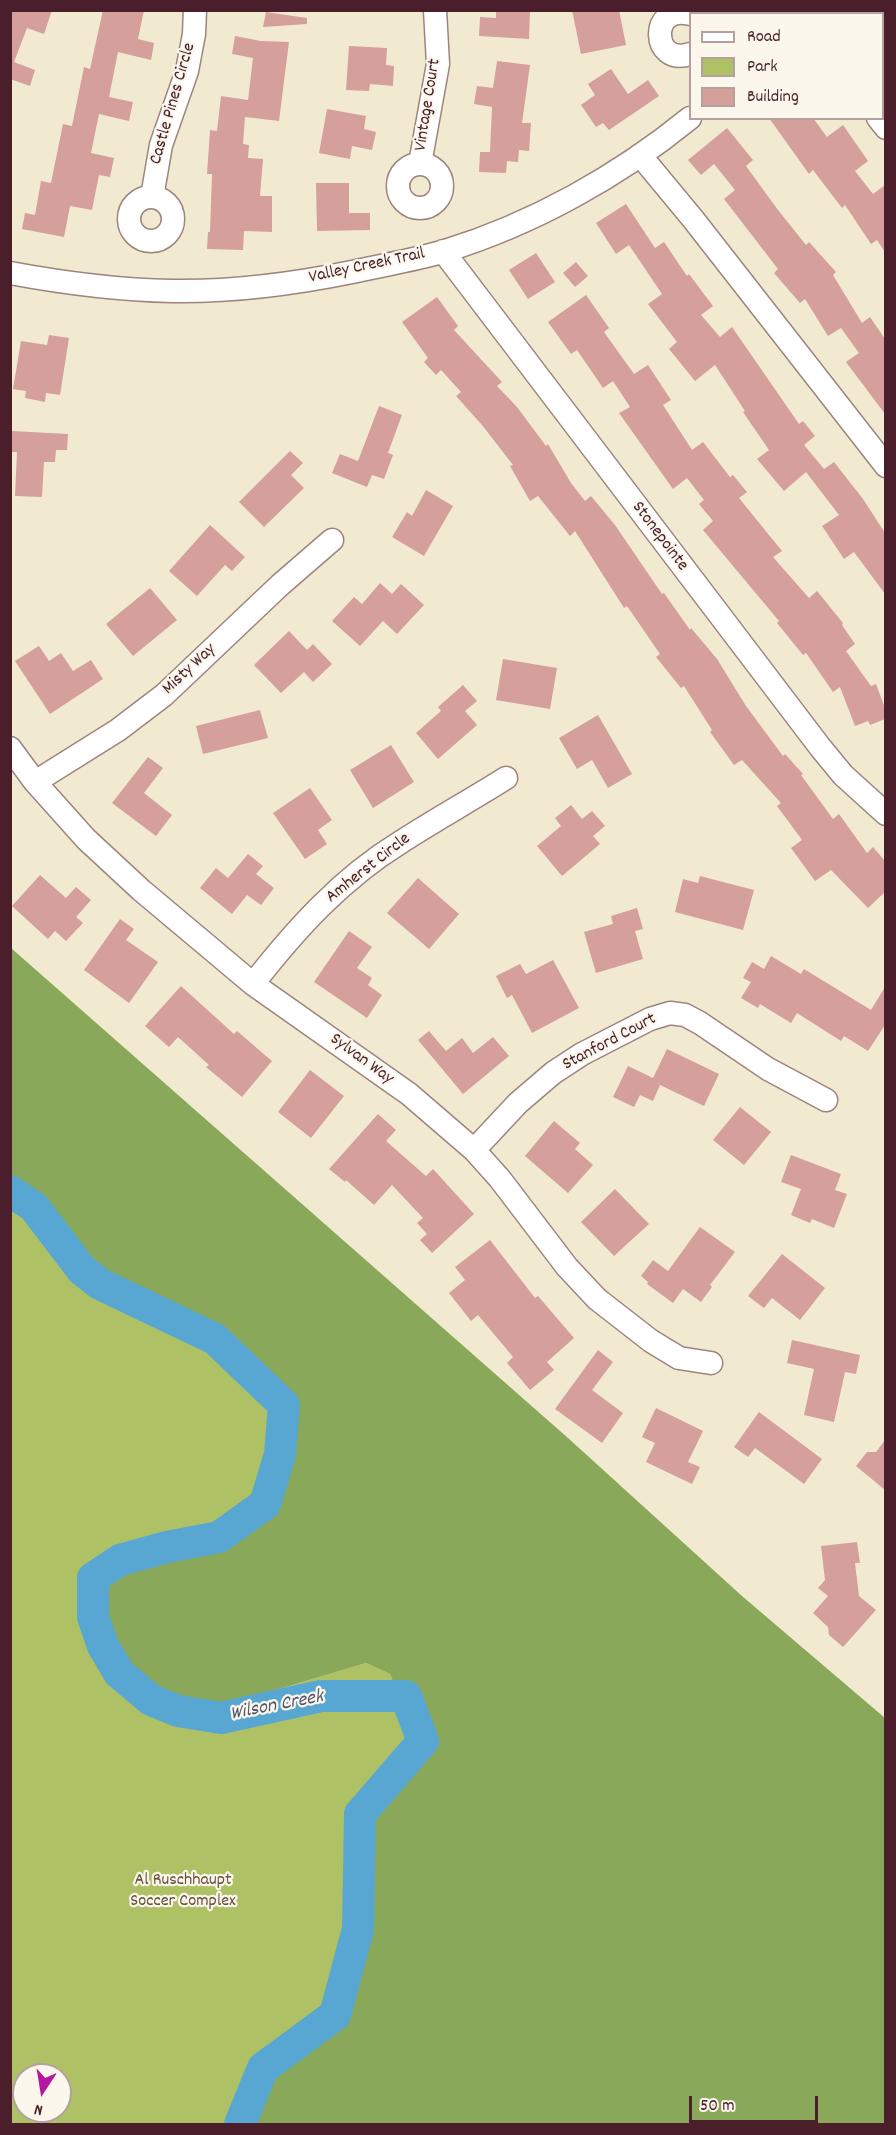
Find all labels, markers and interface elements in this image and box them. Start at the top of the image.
legend [689,12,884,120]
text: Road [747,25,781,50]
street label: Castle Pines Circle [146,41,202,167]
text: Park [747,55,778,80]
street label: Vintage Court [411,57,447,153]
text: Building [747,85,799,110]
street label: Valley Creek Trail [307,244,427,290]
street label: Stonepointe [626,498,692,576]
street label: Misty Way [159,640,221,700]
street label: Amherst Circle [322,829,416,909]
street label: Stanford Court [559,1009,661,1077]
street label: Sylvan Way [325,1030,397,1090]
water label: Wilson Creek [229,1686,325,1728]
park label: Al Ruschhaupt Soccer Complex [130,1871,236,1914]
north arrow [12,2063,72,2123]
scale bar [692,2084,821,2122]
text: 50 m [700,2094,735,2119]
text: N [32,2097,45,2121]

